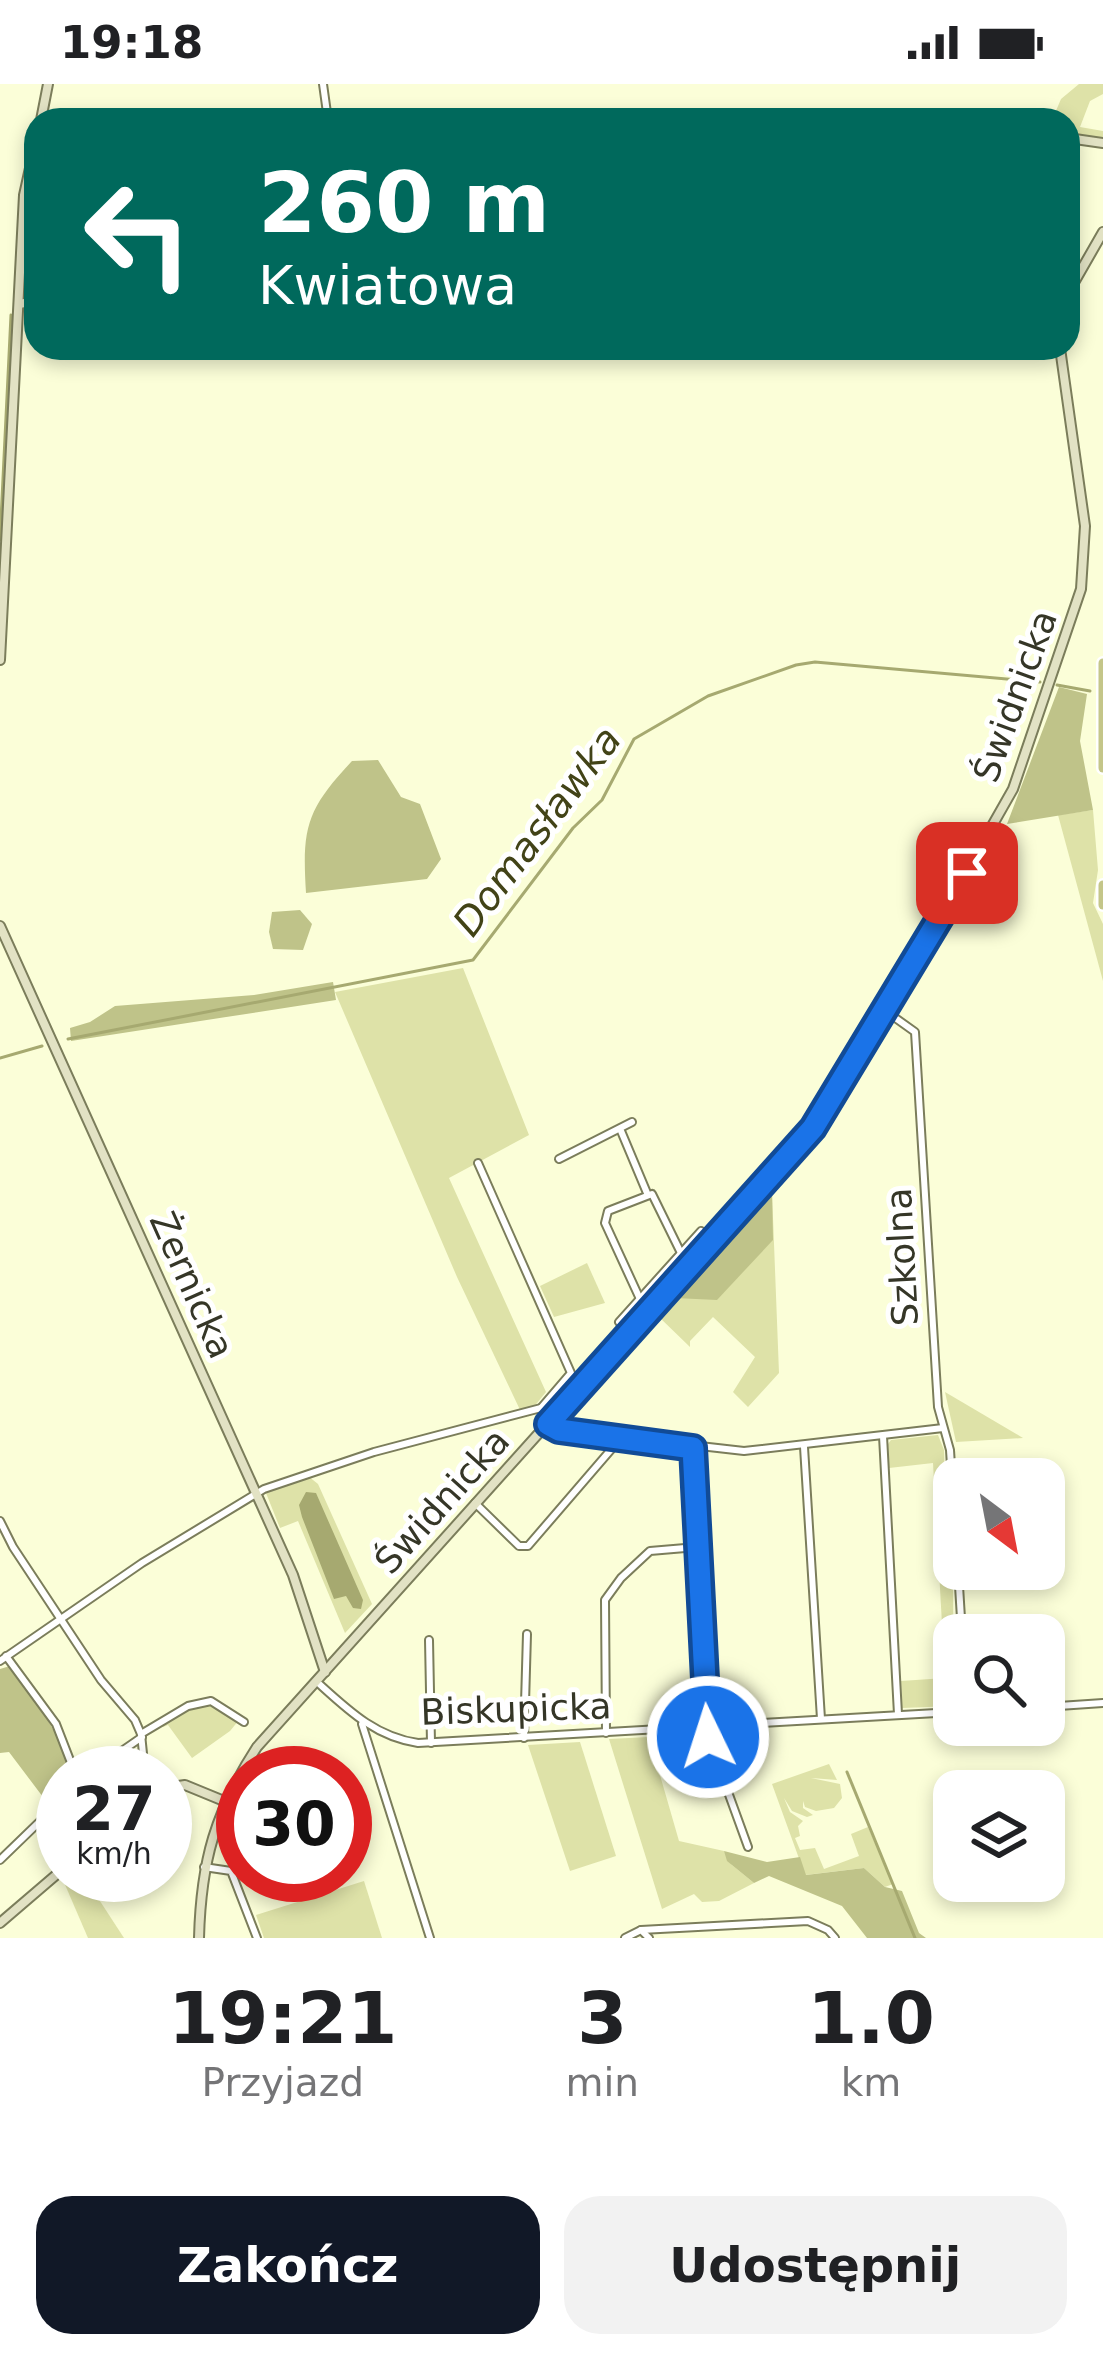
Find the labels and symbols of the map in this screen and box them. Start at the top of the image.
street label: Świdnicka [965,604,1065,788]
water label: Domasławka [444,718,630,944]
pin [916,822,1018,924]
street label: Szkolna [878,1187,926,1327]
street label: Żernicka [142,1205,242,1365]
street label: Świdnicka [367,1420,517,1582]
north arrow [933,1458,1065,1590]
position arrow [645,1674,771,1800]
street label: Biskupicka [420,1685,612,1733]
speed limit sign: 30 [216,1746,372,1902]

